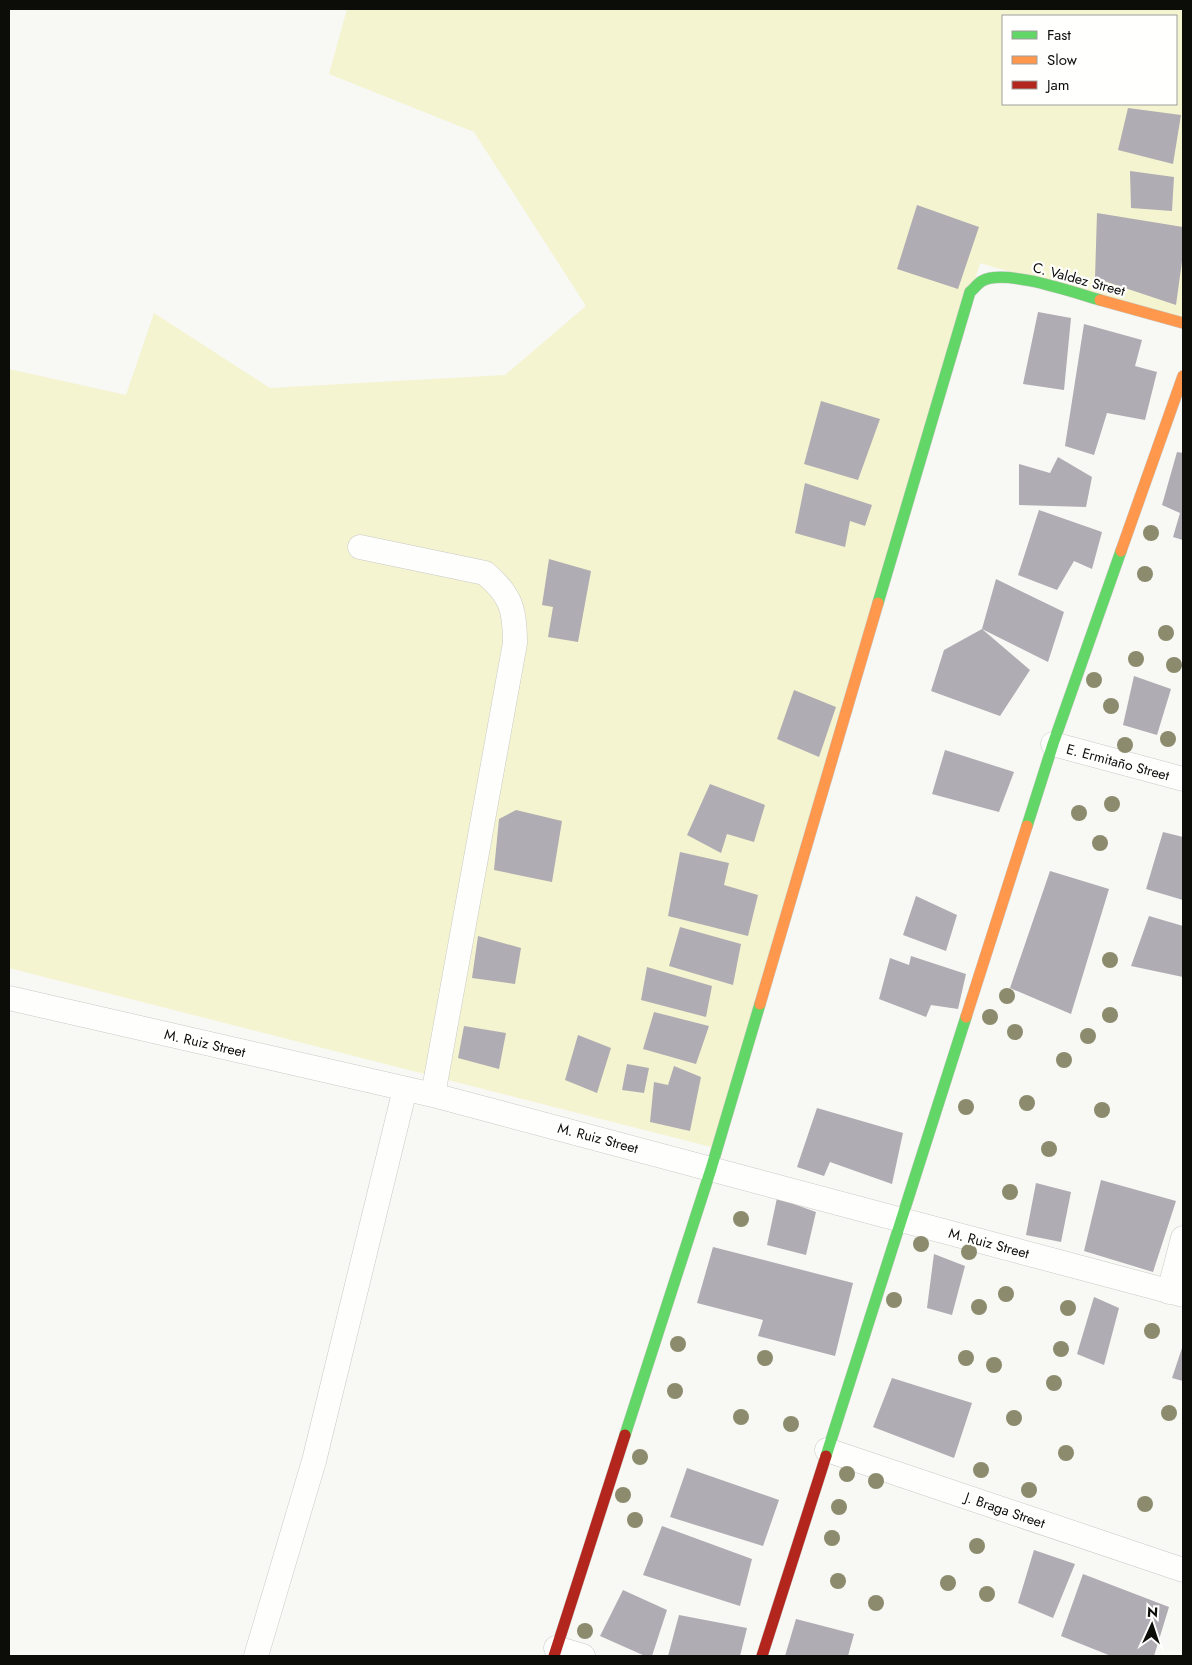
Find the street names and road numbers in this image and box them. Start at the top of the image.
street label: C. Valdez Street [1031,257,1128,301]
street label: E. Ermitaño Street [1064,739,1172,786]
street label: M. Ruiz Street [162,1024,248,1062]
street label: M. Ruiz Street [556,1118,641,1159]
street label: M. Ruiz Street [947,1223,1032,1264]
street label: J. Braga Street [960,1486,1048,1533]

